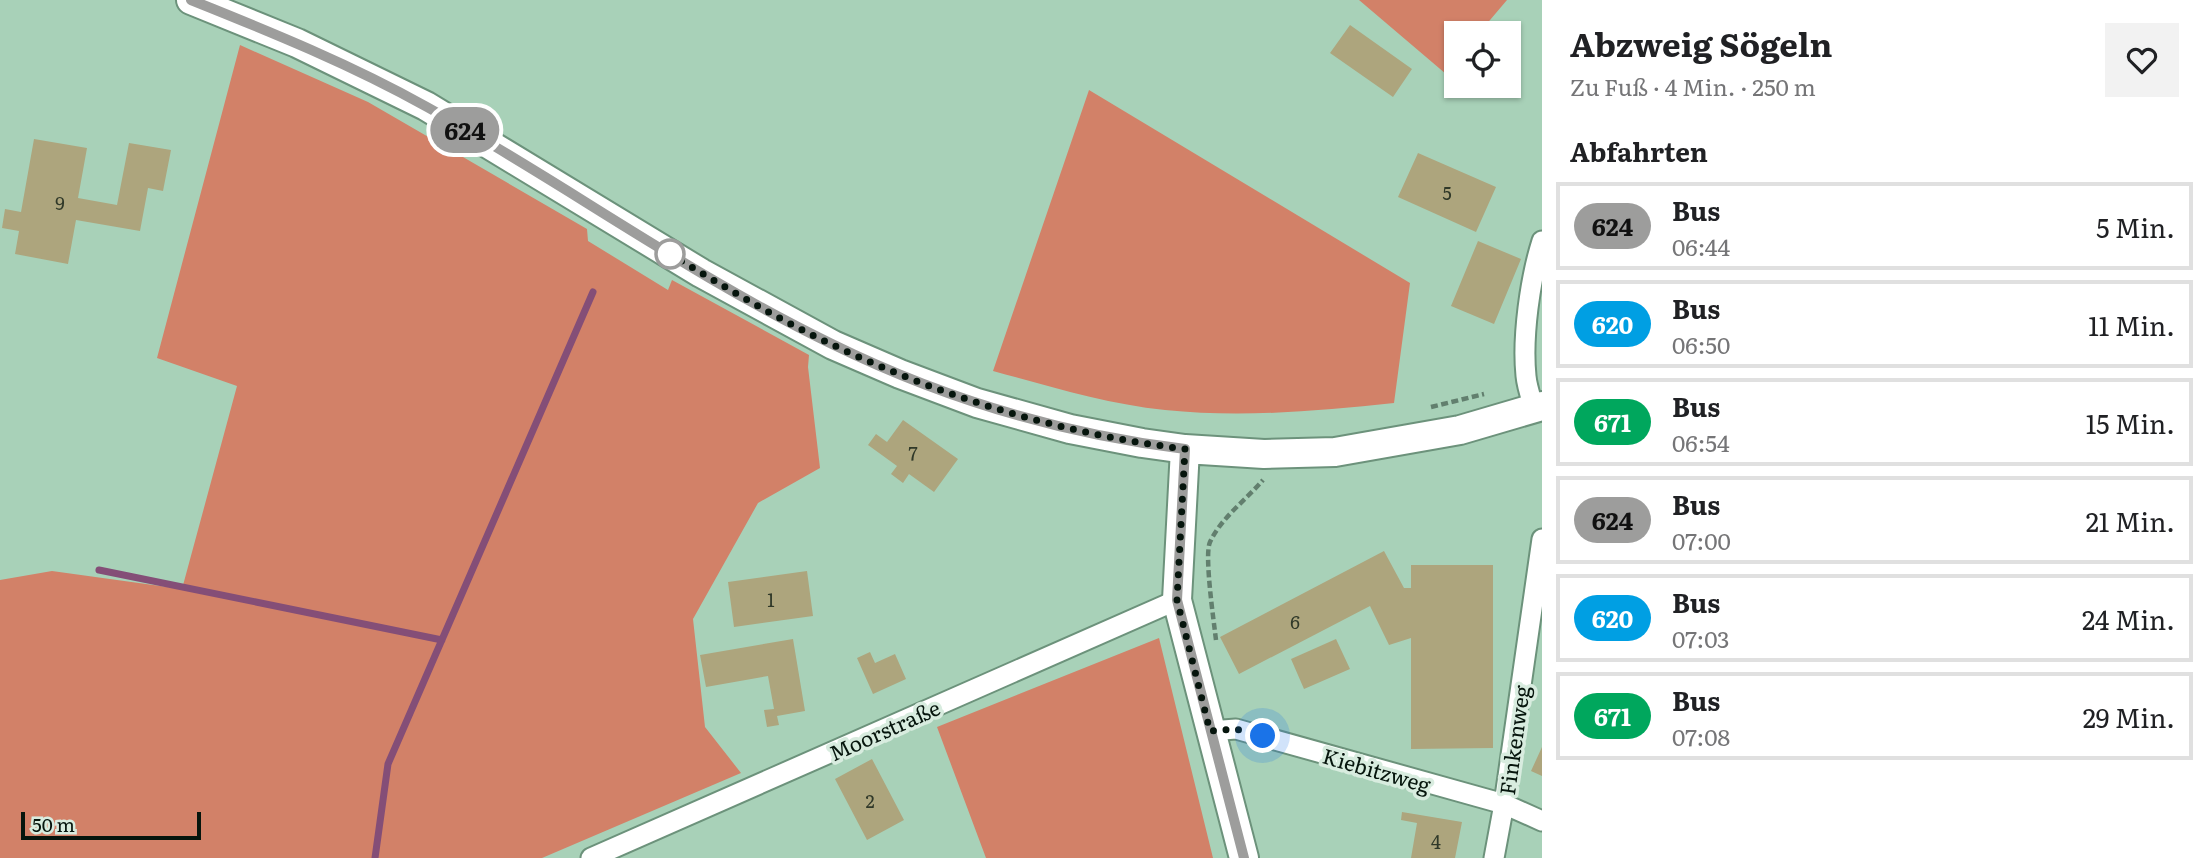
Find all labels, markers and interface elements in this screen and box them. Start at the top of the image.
text: Abzweig Sögeln [1570,18,1832,67]
map controls [1444,21,1521,98]
button: locate [1444,21,1521,98]
button: heart [2105,23,2179,97]
text: Zu Fuß · 4 Min. · 250 m [1570,69,1816,103]
line badge: 624 [425,107,505,153]
text: 624 [444,112,486,147]
text: Abfahrten [1570,131,1708,170]
house number: 5 [1442,179,1452,206]
house number: 9 [55,189,65,216]
text: Bus [1672,190,1720,229]
text: 5 Min. [2096,207,2175,246]
text: 624 [1592,208,1633,243]
text: 06:44 [1672,229,1730,263]
unlabelled marker [655,239,685,269]
text: Bus [1672,288,1720,327]
text: 11 Min. [2088,305,2175,344]
text: 620 [1592,306,1633,341]
text: 06:50 [1672,327,1730,361]
text: Bus [1672,386,1720,425]
text: 15 Min. [2086,403,2175,442]
text: 671 [1594,404,1631,439]
text: 06:54 [1672,425,1730,459]
house number: 7 [908,439,918,466]
text: Bus [1672,484,1720,523]
text: 21 Min. [2086,501,2175,540]
text: 624 [1592,502,1633,537]
text: 07:00 [1672,523,1731,557]
text: Bus [1672,582,1720,621]
house number: 1 [767,586,775,613]
text: 24 Min. [2082,599,2175,638]
text: 620 [1592,600,1633,635]
house number: 6 [1290,608,1300,635]
text: 07:03 [1672,621,1730,655]
text: Bus [1672,680,1720,719]
street label: Finkenweg [1490,683,1536,797]
street label: Moorstraße [823,691,945,767]
text: 29 Min. [2083,697,2175,736]
text: 671 [1594,698,1631,733]
your location [1245,718,1280,753]
text: 07:08 [1672,719,1730,753]
street label: Kiebitzweg [1319,739,1435,799]
house number: 2 [865,787,875,814]
scale bar [21,809,201,841]
text: 50 m [32,810,75,838]
house number: 4 [1431,828,1441,855]

